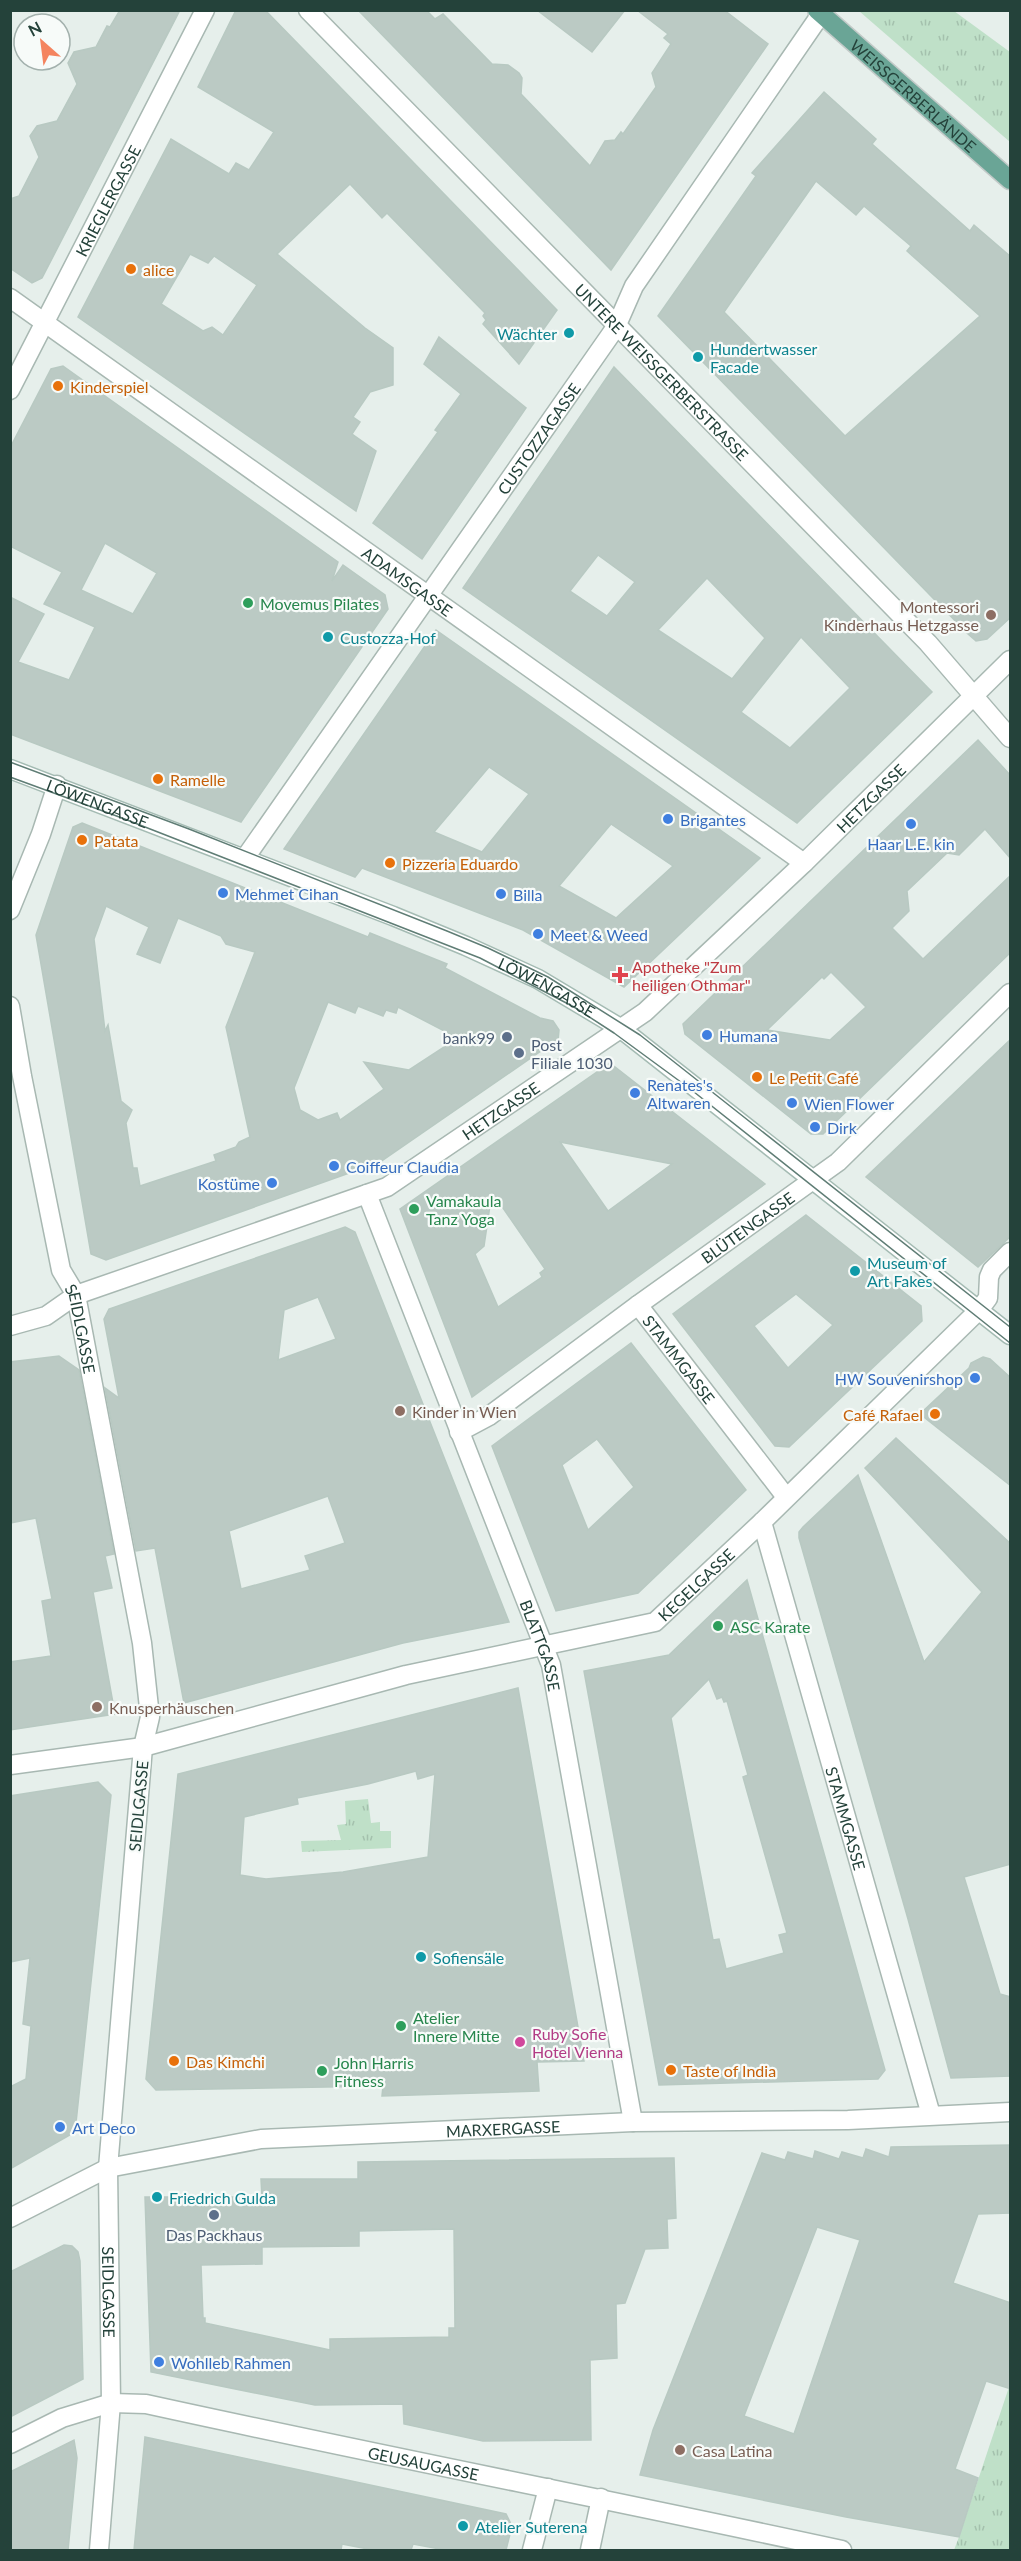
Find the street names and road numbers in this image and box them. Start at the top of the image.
street label: WEISSGERBERLÄNDE [847,35,980,156]
street label: KRIEGLERGASSE [71,142,144,259]
street label: UNTERE WEISSGERBERSTRASSE [571,279,753,464]
street label: CUSTOZZAGASSE [493,379,584,498]
street label: ADAMSGASSE [359,542,456,619]
street label: HETZGASSE [832,759,909,836]
street label: LÖWENGASSE [44,775,151,831]
street label: LÖWENGASSE [496,953,599,1021]
street label: HETZGASSE [458,1077,543,1143]
street label: BLÜTENGASSE [697,1187,797,1267]
street label: SEIDLGASSE [62,1280,100,1375]
street label: STAMMGASSE [639,1311,720,1407]
street label: KEGELGASSE [654,1544,738,1624]
street label: BLATTGASSE [517,1597,565,1692]
street label: SEIDLGASSE [125,1760,151,1852]
street label: STAMMGASSE [823,1764,870,1872]
street label: MARXERGASSE [445,2116,561,2140]
street label: SEIDLGASSE [100,2246,120,2338]
street label: GEUSAUGASSE [366,2442,481,2483]

